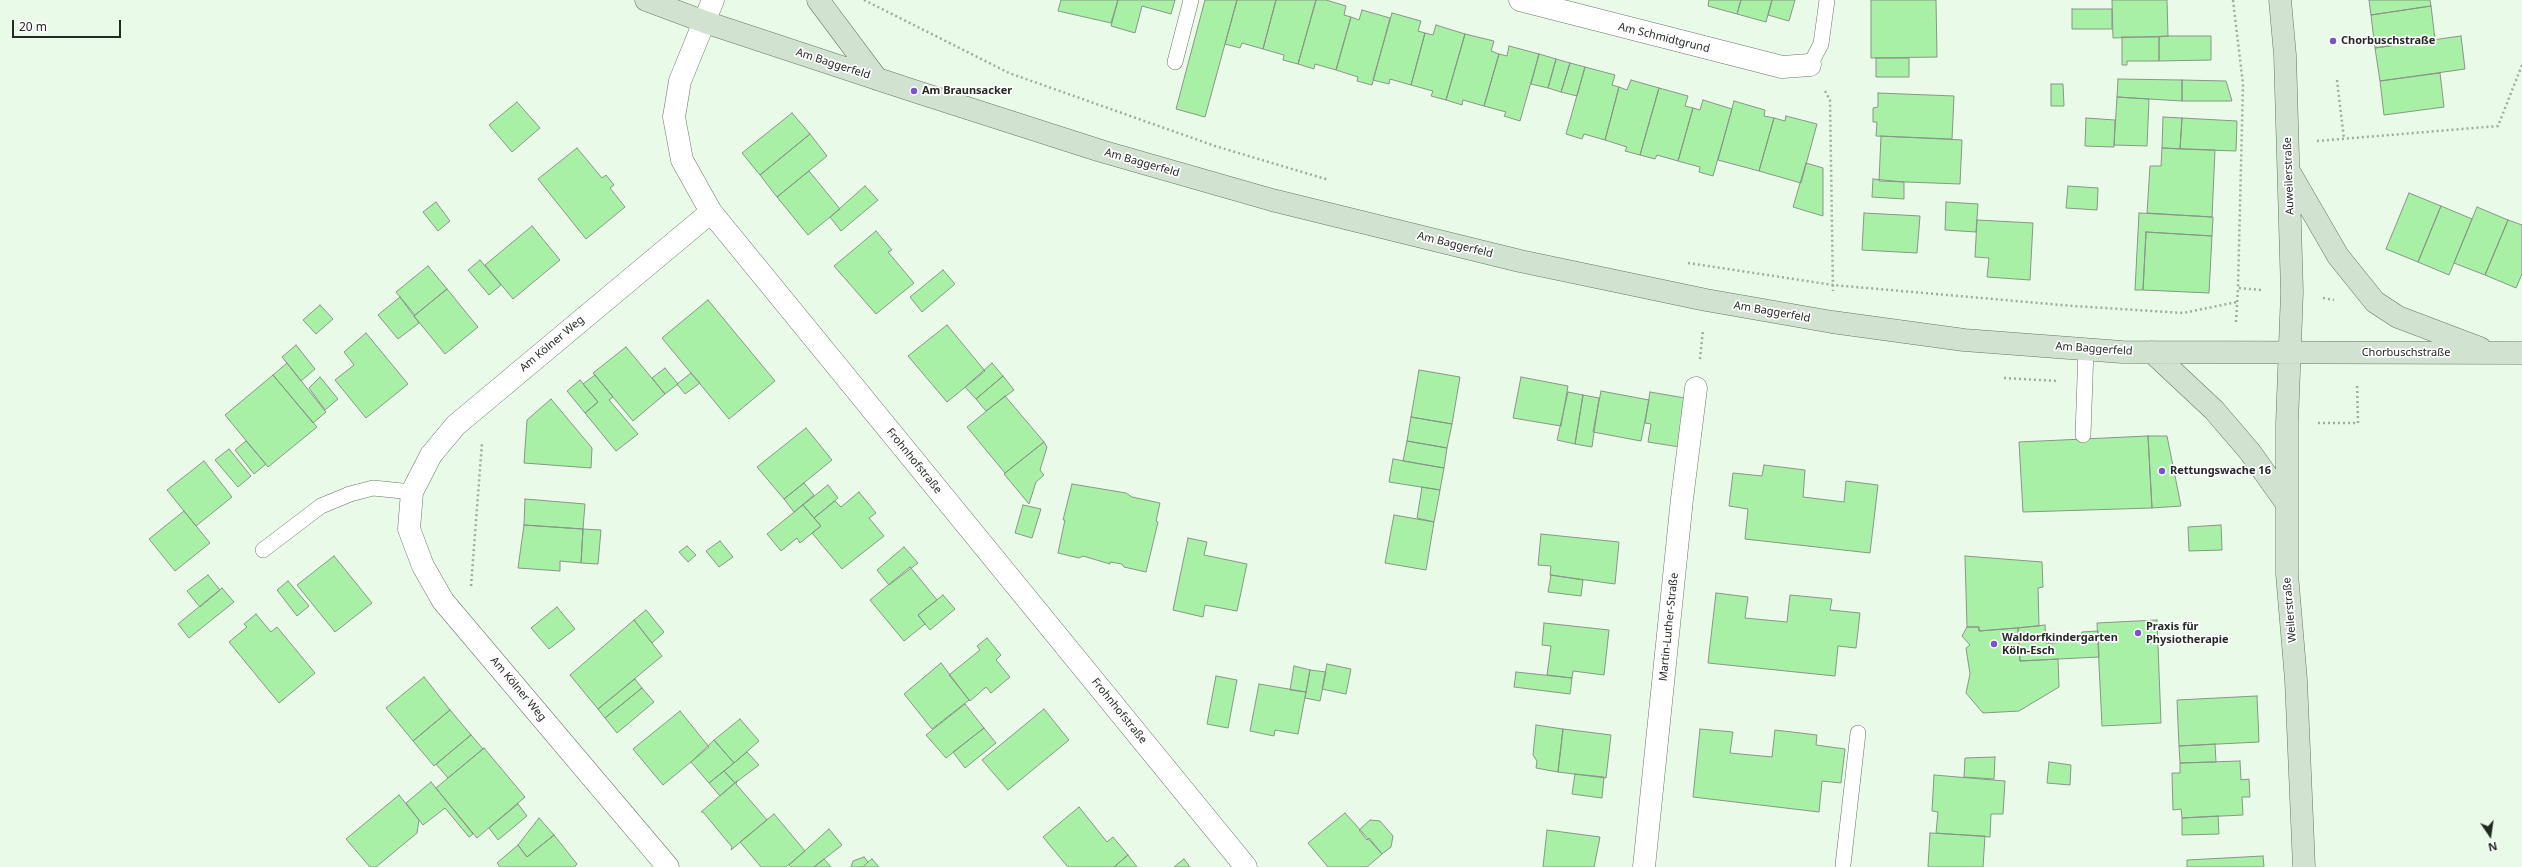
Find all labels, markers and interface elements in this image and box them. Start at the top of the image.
scale bar [14,12,123,38]
text: 20 m [19,18,47,35]
street label: Am Schmidtgrund [1617,20,1711,56]
place label: Chorbuschstraße [2341,34,2435,48]
marker: Chorbuschstraße [2328,36,2338,46]
street label: Am Baggerfeld [794,46,872,82]
place label: Am Braunsacker [922,84,1012,98]
marker: Am Braunsacker [909,86,919,96]
street label: Auweilerstraße [2281,137,2297,215]
street label: Am Baggerfeld [1103,146,1181,180]
street label: Am Baggerfeld [1416,229,1494,261]
street label: Am Baggerfeld [1733,299,1811,325]
street label: Am Kölner Weg [517,313,587,375]
street label: Am Baggerfeld [2055,340,2133,358]
street label: Chorbuschstraße [2362,346,2450,360]
street label: Frohnhofstraße [884,426,944,496]
place label: Rettungswache 16 [2170,464,2271,478]
marker: Rettungswache 16 [2157,466,2167,476]
street label: Martin-Luther-Straße [1657,572,1681,682]
street label: Weilerstraße [2281,577,2299,643]
place label: Praxis für Physiotherapie [2146,620,2229,646]
marker: Praxis für Physiotherapie [2133,628,2143,638]
place label: Waldorfkindergarten Köln-Esch [2002,631,2118,657]
marker: Waldorfkindergarten Köln-Esch [1989,639,1999,649]
street label: Am Kölner Weg [487,654,549,724]
street label: Frohnhofstraße [1089,676,1149,746]
north arrow [2470,815,2510,855]
text: N [2487,839,2499,855]

